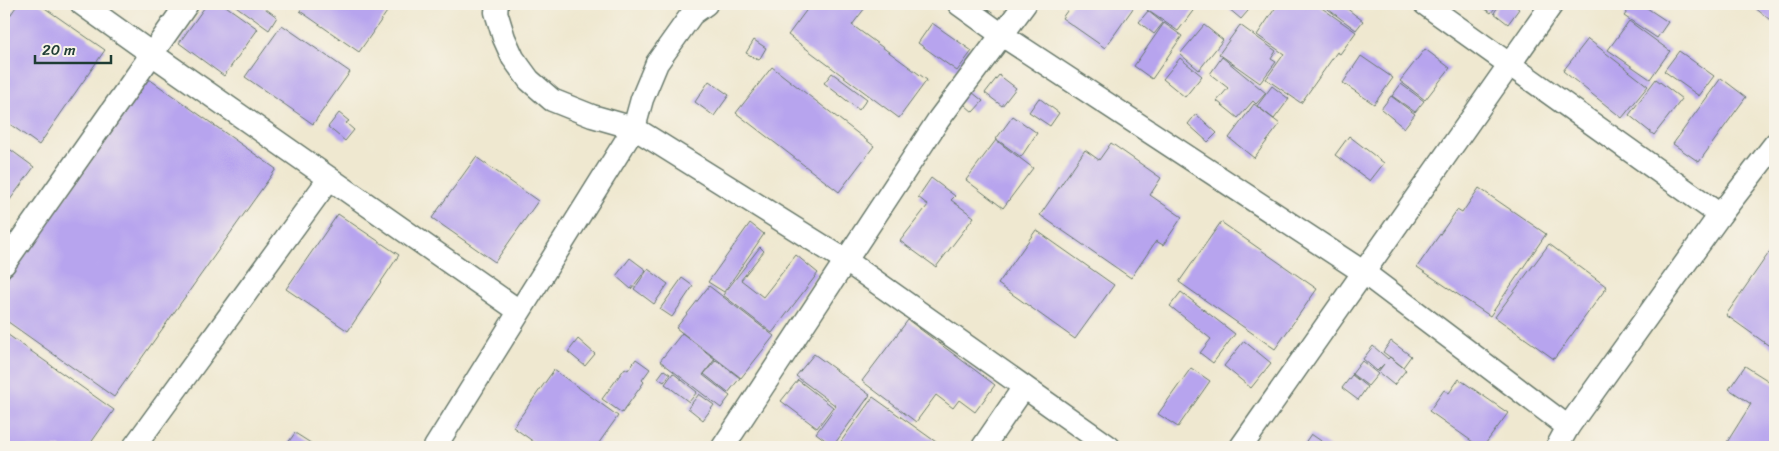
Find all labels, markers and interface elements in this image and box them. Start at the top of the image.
scale bar [35,32,111,64]
text: 20 m [42,37,76,63]

